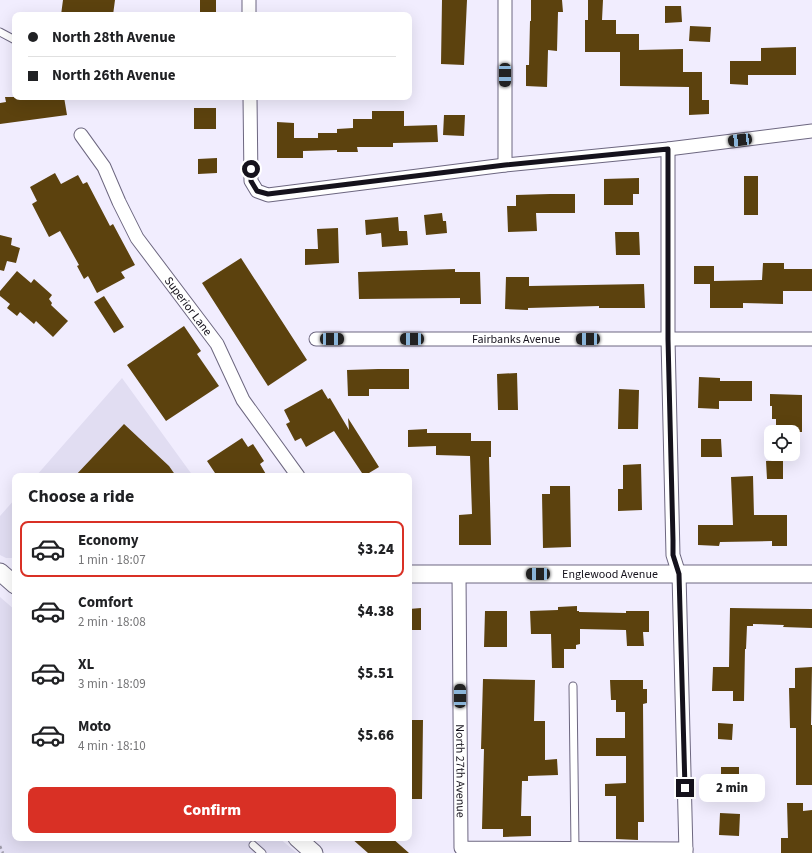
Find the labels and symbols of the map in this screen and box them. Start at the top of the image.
car [499,63,511,87]
car [727,133,753,147]
route start [242,160,260,178]
street label: Superior Lane [160,273,216,339]
street label: Fairbanks Avenue [472,331,560,348]
car [320,333,344,345]
car [400,333,424,345]
car [576,333,600,345]
street label: Englewood Avenue [562,566,658,583]
car [526,568,550,580]
car [454,684,466,708]
street label: North 27th Avenue [452,724,469,818]
callout: 2 min [699,774,765,802]
route end [676,779,694,797]

